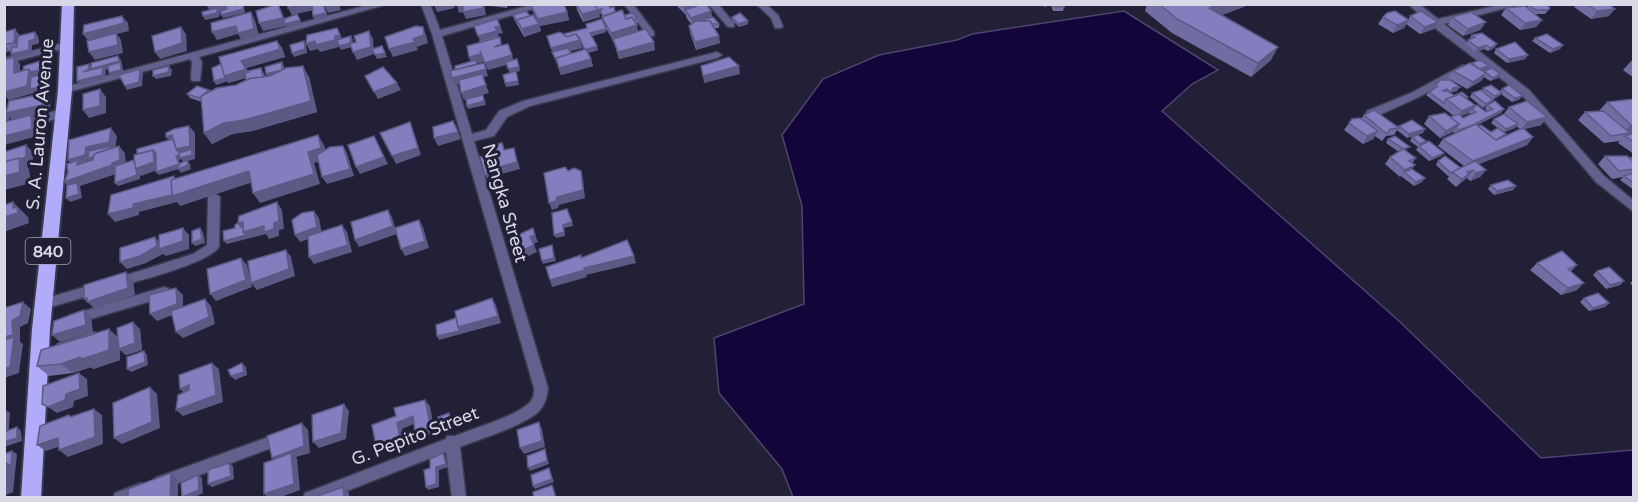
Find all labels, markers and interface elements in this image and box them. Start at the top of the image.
street label: S. A. Lauron Avenue [22,37,58,211]
street label: Nangka Street [478,141,533,265]
road number: 840 [26,238,70,264]
street label: G. Pepito Street [348,402,482,470]

